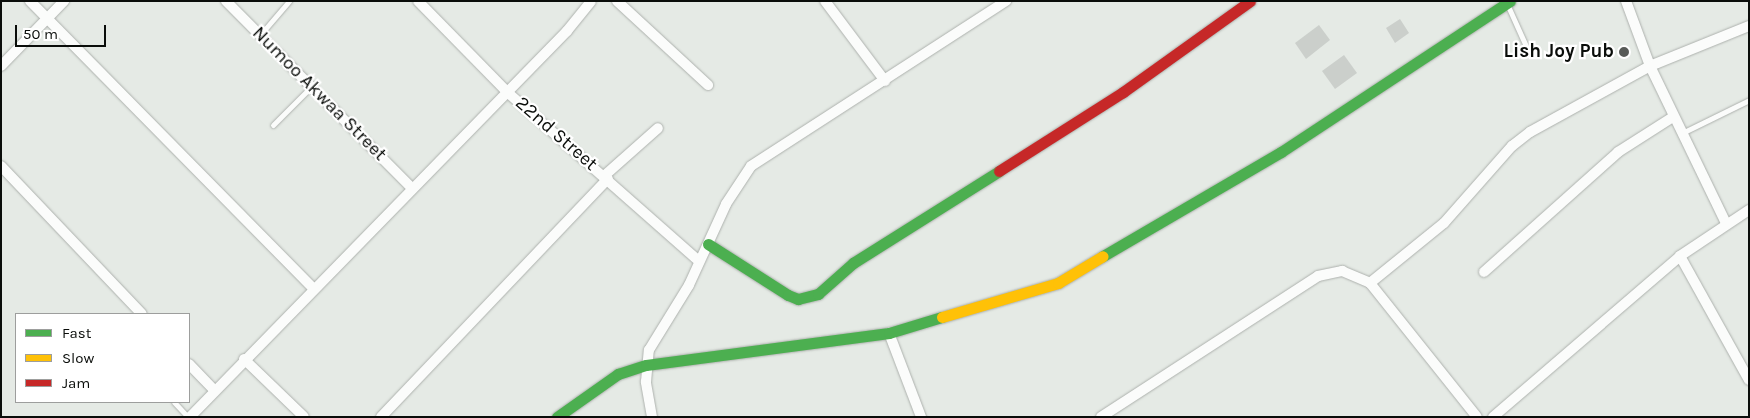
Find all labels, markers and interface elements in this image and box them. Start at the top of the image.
scale bar [18,15,109,47]
street label: Numoo Akwaa Street [247,22,391,166]
text: 50 m [23,25,58,43]
place label: Lish Joy Pub [1504,41,1614,63]
marker: Lish Joy Pub [1618,46,1630,58]
street label: 22nd Street [510,92,602,176]
legend [15,313,190,403]
text: Fast [62,324,91,342]
text: Slow [62,349,94,367]
text: Jam [62,374,90,392]

